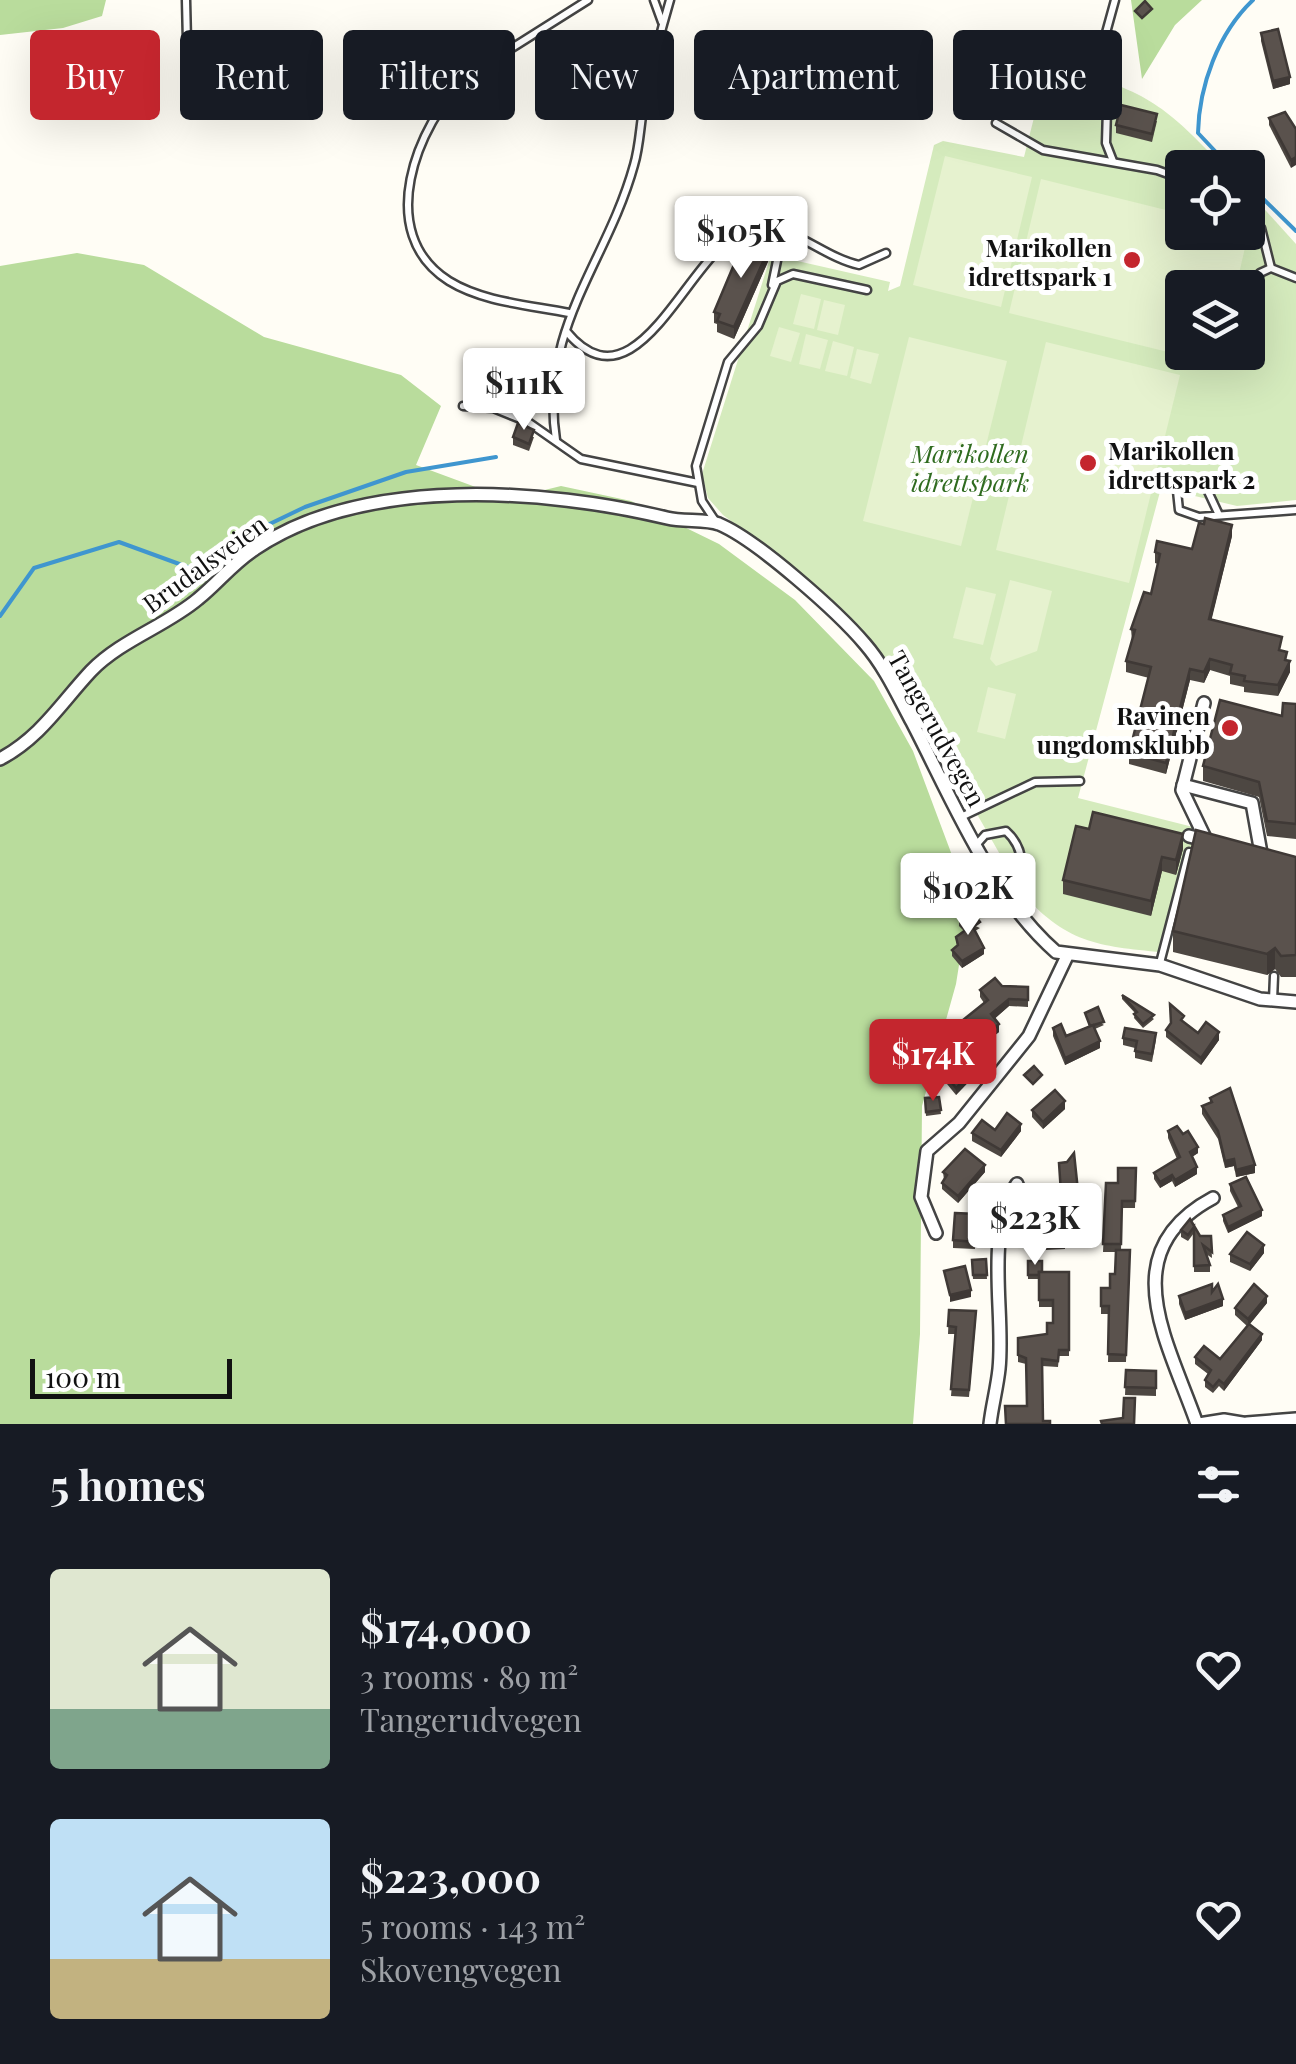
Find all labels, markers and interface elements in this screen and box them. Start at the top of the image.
chip: Buy [30,30,160,120]
chip: Rent [180,30,323,120]
chip: Filters [343,30,515,120]
chip: New [535,30,674,120]
chip: Apartment [694,30,933,120]
chip: House [953,30,1122,120]
map controls [1165,150,1265,370]
button: locate [1165,150,1265,250]
pin: $105K [671,196,811,281]
text: $105K [697,207,785,250]
place label: Marikollen idrettspark 1 [968,230,1113,292]
marker: Marikollen idrettspark 1 [1121,249,1143,271]
button: layers [1165,270,1265,370]
pin: $111K [454,348,594,433]
text: $111K [485,359,563,402]
place label: Marikollen idrettspark 2 [1108,433,1255,495]
park label: Marikollen idrettspark [910,436,1029,498]
marker: Marikollen idrettspark 2 [1077,452,1099,474]
street label: Brudalsveien [135,507,273,619]
street label: Tangerudvegen [882,644,994,812]
place label: Ravinen ungdomsklubb [1037,698,1211,760]
marker: Ravinen ungdomsklubb [1219,717,1241,739]
pin: $102K [898,853,1038,938]
text: $102K [923,864,1013,907]
pin: $174K [863,1019,1003,1104]
text: $174K [891,1030,975,1073]
pin: $223K [965,1183,1105,1268]
text: $223K [990,1194,1080,1237]
scale bar [30,1354,232,1398]
text: 100 m [45,1358,121,1395]
text: 5 homes [50,1456,206,1512]
icon: filters [1191,1457,1246,1512]
text: $174,000 [360,1598,532,1654]
icon: home [130,1609,250,1729]
icon: heart [1191,1642,1246,1697]
text: 3 rooms · 89 m² [360,1654,578,1697]
text: Tangerudvegen [360,1697,582,1740]
text: $223,000 [360,1848,541,1904]
icon: home [130,1859,250,1979]
icon: heart [1191,1892,1246,1947]
text: 5 rooms · 143 m² [360,1904,585,1947]
text: Skovengvegen [360,1947,562,1990]

